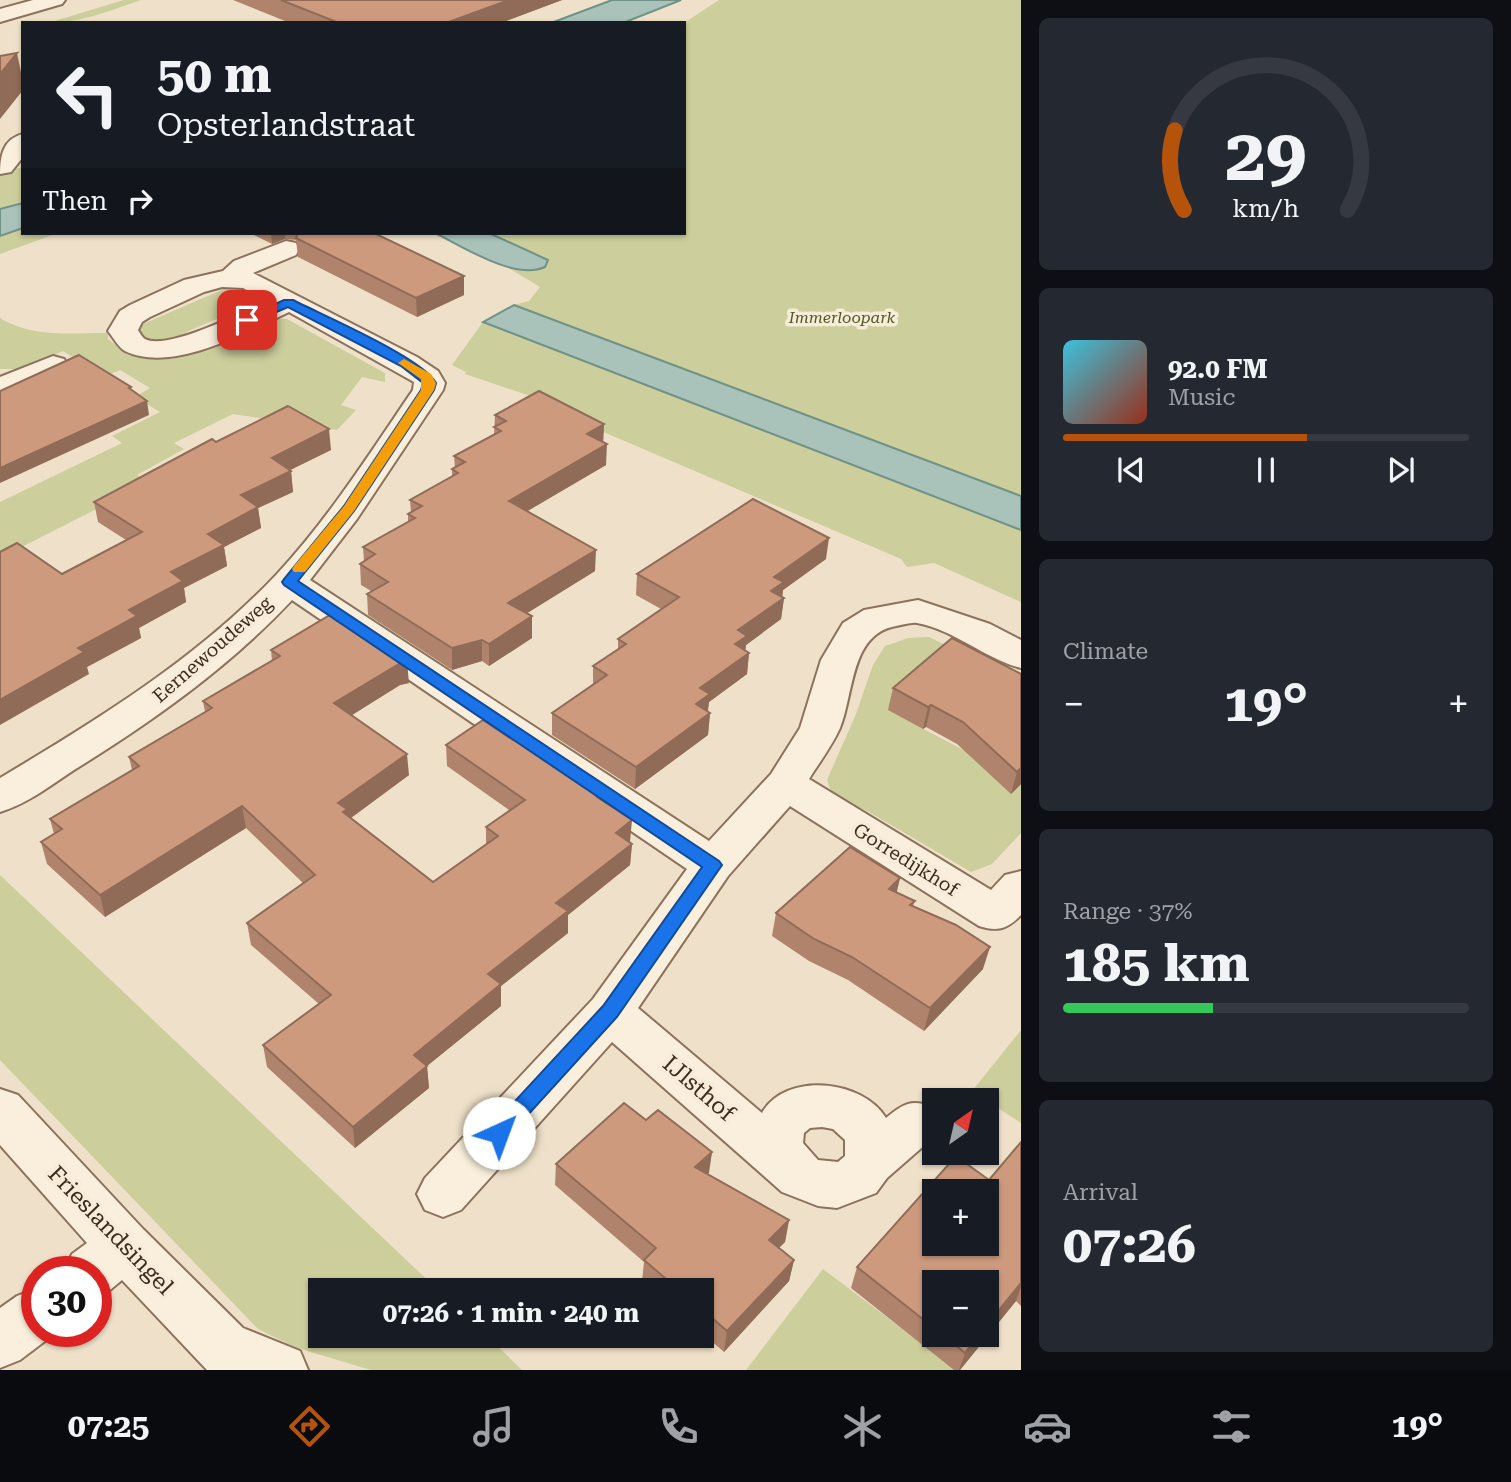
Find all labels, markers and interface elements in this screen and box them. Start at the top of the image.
text: 50 m [157,47,272,104]
icon: left [42,49,133,140]
text: Opsterlandstraat [157,106,415,144]
text: 29 [1225,114,1307,199]
icon: right [121,182,159,220]
text: Then [42,186,107,216]
text: km/h [1233,194,1299,223]
pin [217,290,277,350]
icon: arrive [228,301,266,339]
park label: Immerloopark [788,308,896,327]
text: 92.0 FM [1168,354,1268,384]
text: Music [1168,384,1235,411]
icon: previous [1112,451,1150,489]
icon: pause [1247,451,1285,489]
icon: next [1382,451,1420,489]
street label: Eernewoudeweg [148,591,277,708]
text: Climate [1063,638,1148,665]
text: 19° [1224,673,1308,734]
text: − [1063,682,1084,726]
text: + [1448,682,1469,726]
street label: Gorredijkhof [849,818,963,901]
text: Range · 37% [1063,898,1192,925]
text: 185 km [1063,933,1250,994]
street label: IJlsthof [657,1050,741,1127]
north arrow [922,1088,999,1166]
map controls [922,1088,999,1347]
position arrow [462,1096,536,1170]
street label: Frieslandsingel [43,1160,179,1300]
button: + [922,1179,999,1256]
text: Arrival [1063,1179,1138,1206]
text: 07:26 [1063,1214,1196,1275]
speed limit sign: 30 [21,1256,112,1347]
button: − [922,1270,999,1347]
text: 07:26 · 1 min · 240 m [383,1298,639,1328]
icon: directions [285,1402,334,1451]
icon: music [469,1402,518,1451]
icon: phone [654,1402,703,1451]
icon: climate [838,1402,887,1451]
icon: car [1023,1402,1072,1451]
icon: filters [1207,1402,1256,1451]
text: 07:25 [68,1407,149,1445]
text: 19° [1391,1407,1443,1445]

